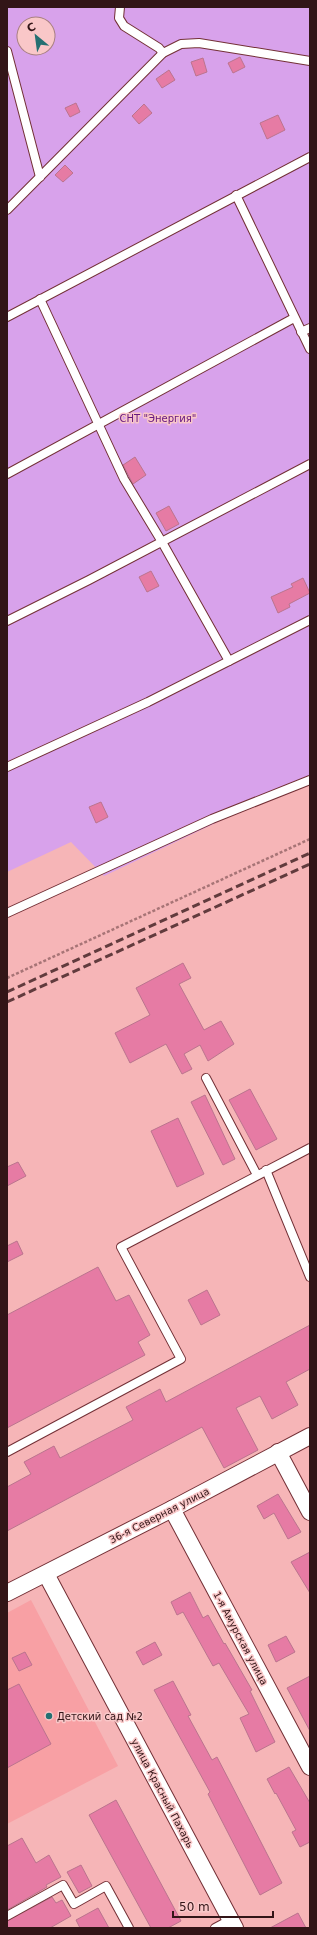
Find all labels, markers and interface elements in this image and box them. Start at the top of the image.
north arrow [16,16,56,56]
text: С [25,20,38,35]
park label: СНТ "Энергия" [120,413,196,424]
street label: 36-я Северная улица [107,1485,211,1545]
street label: 1-я Амурская улица [211,1590,270,1687]
marker: Детский сад №2 [44,1711,54,1721]
place label: Детский сад №2 [57,1711,143,1722]
street label: улица Красный Пахарь [129,1737,196,1850]
scale bar [173,1893,273,1919]
text: 50 m [179,1900,210,1914]

